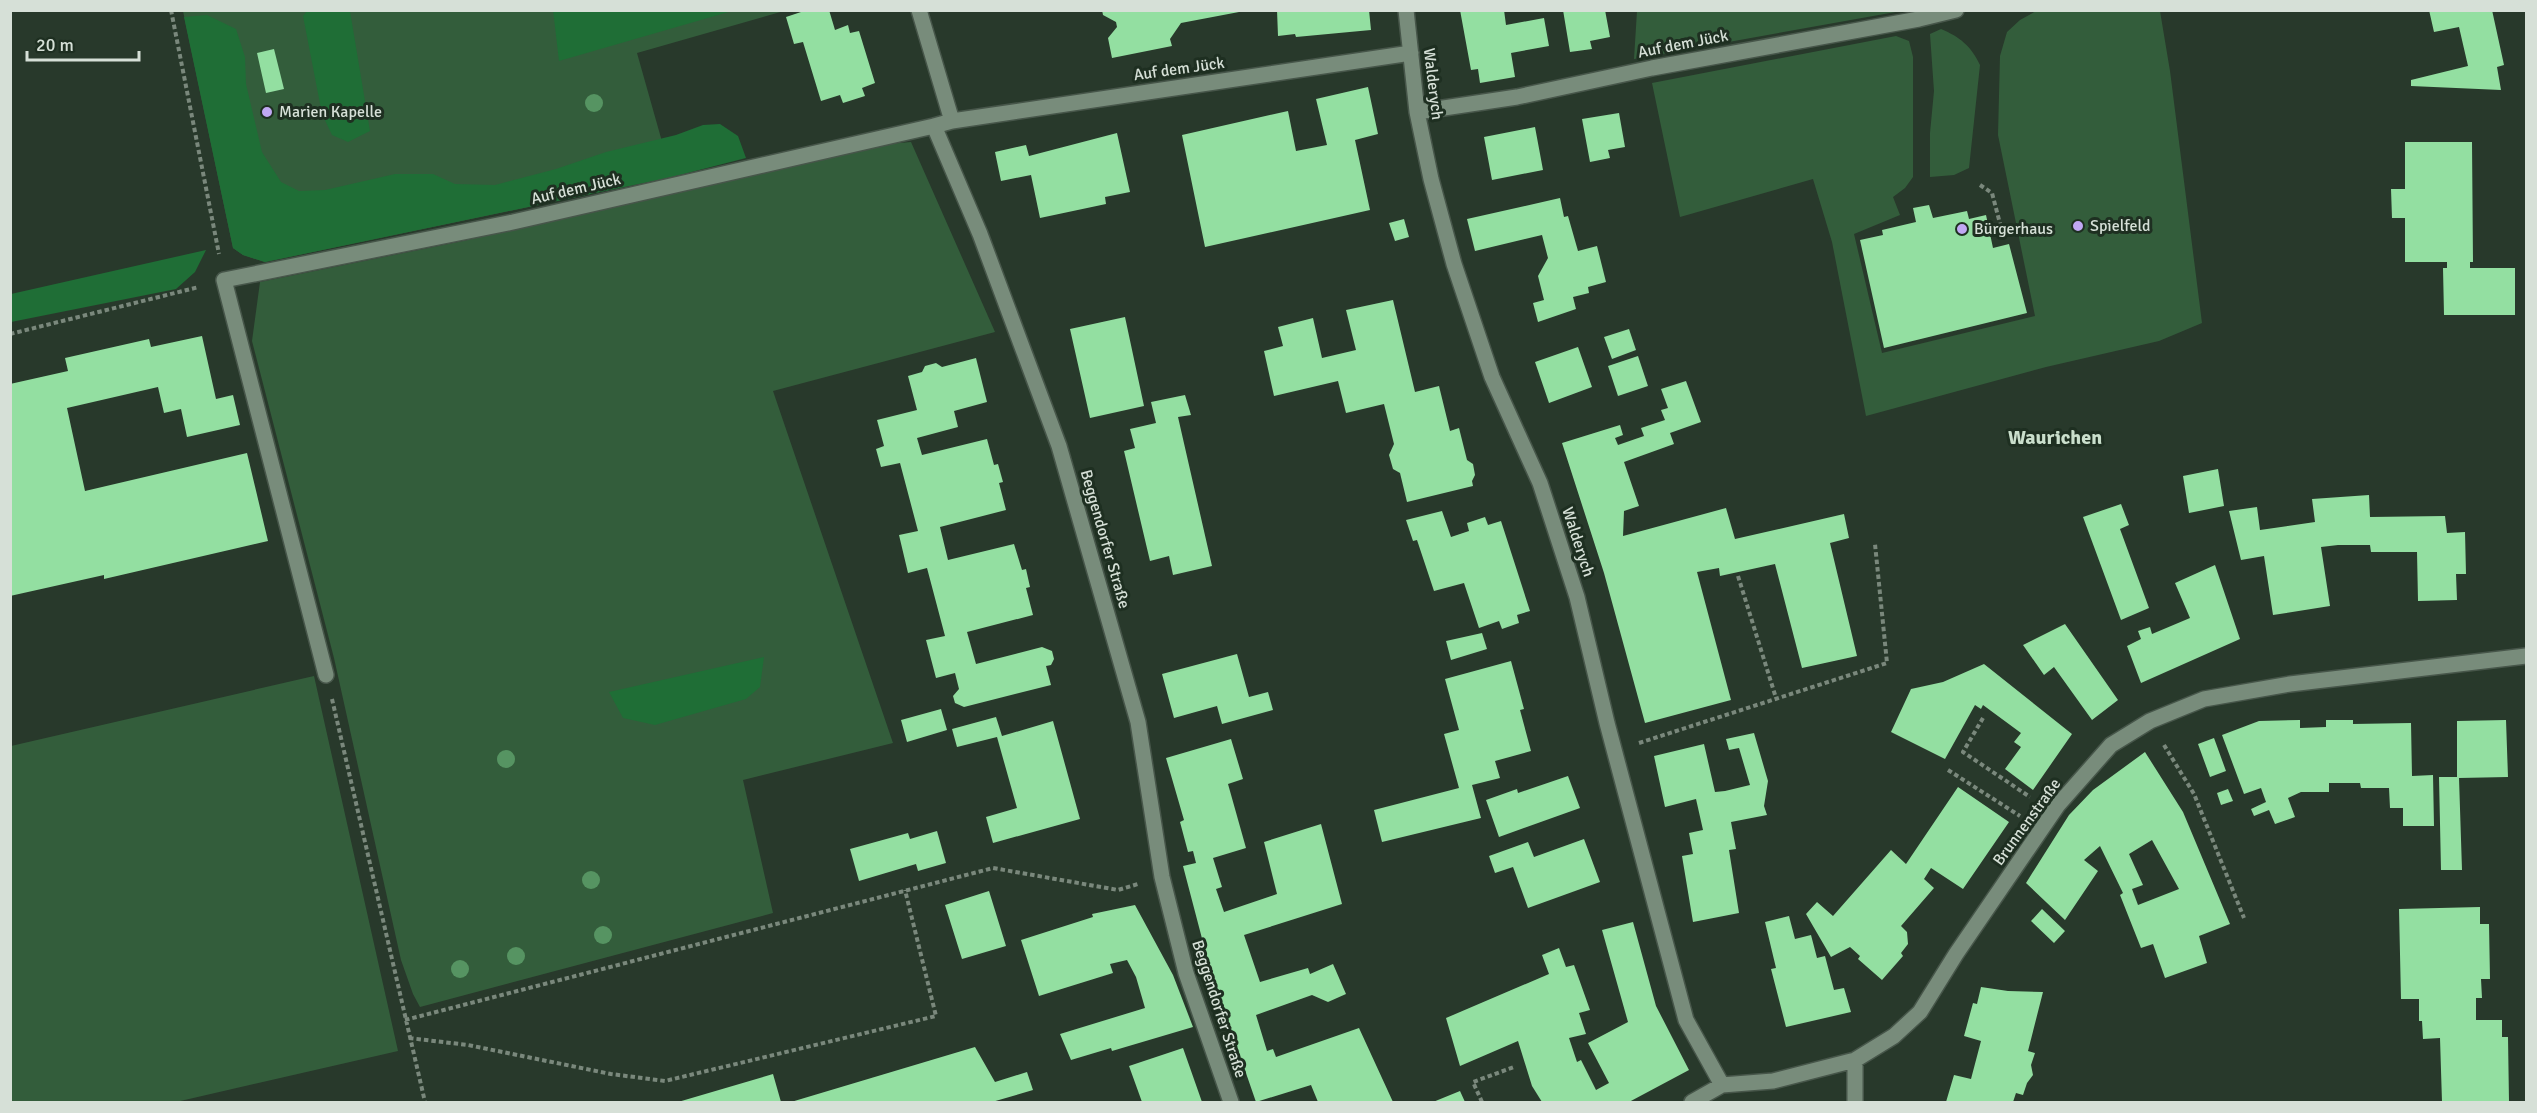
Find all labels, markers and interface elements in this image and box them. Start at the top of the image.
scale bar [27,24,140,62]
street label: Auf dem Jück [1636,25,1730,63]
text: 20 m [36,34,74,56]
street label: Walderych [1419,47,1447,121]
street label: Auf dem Jück [1132,53,1226,85]
place label: Marien Kapelle [279,102,382,122]
marker: Marien Kapelle [260,105,274,119]
street label: Auf dem Jück [529,169,623,209]
place label: Spielfeld [2090,216,2151,236]
place label: Bürgerhaus [1974,219,2053,239]
marker: Spielfeld [2071,219,2085,233]
marker: Bürgerhaus [1955,222,1969,236]
district label: Waurichen [2008,425,2102,450]
street label: Beggendorfer Straße [1076,467,1134,611]
street label: Walderych [1557,505,1599,579]
street label: Brunnenstraße [1989,775,2065,869]
street label: Beggendorfer Straße [1187,938,1251,1080]

